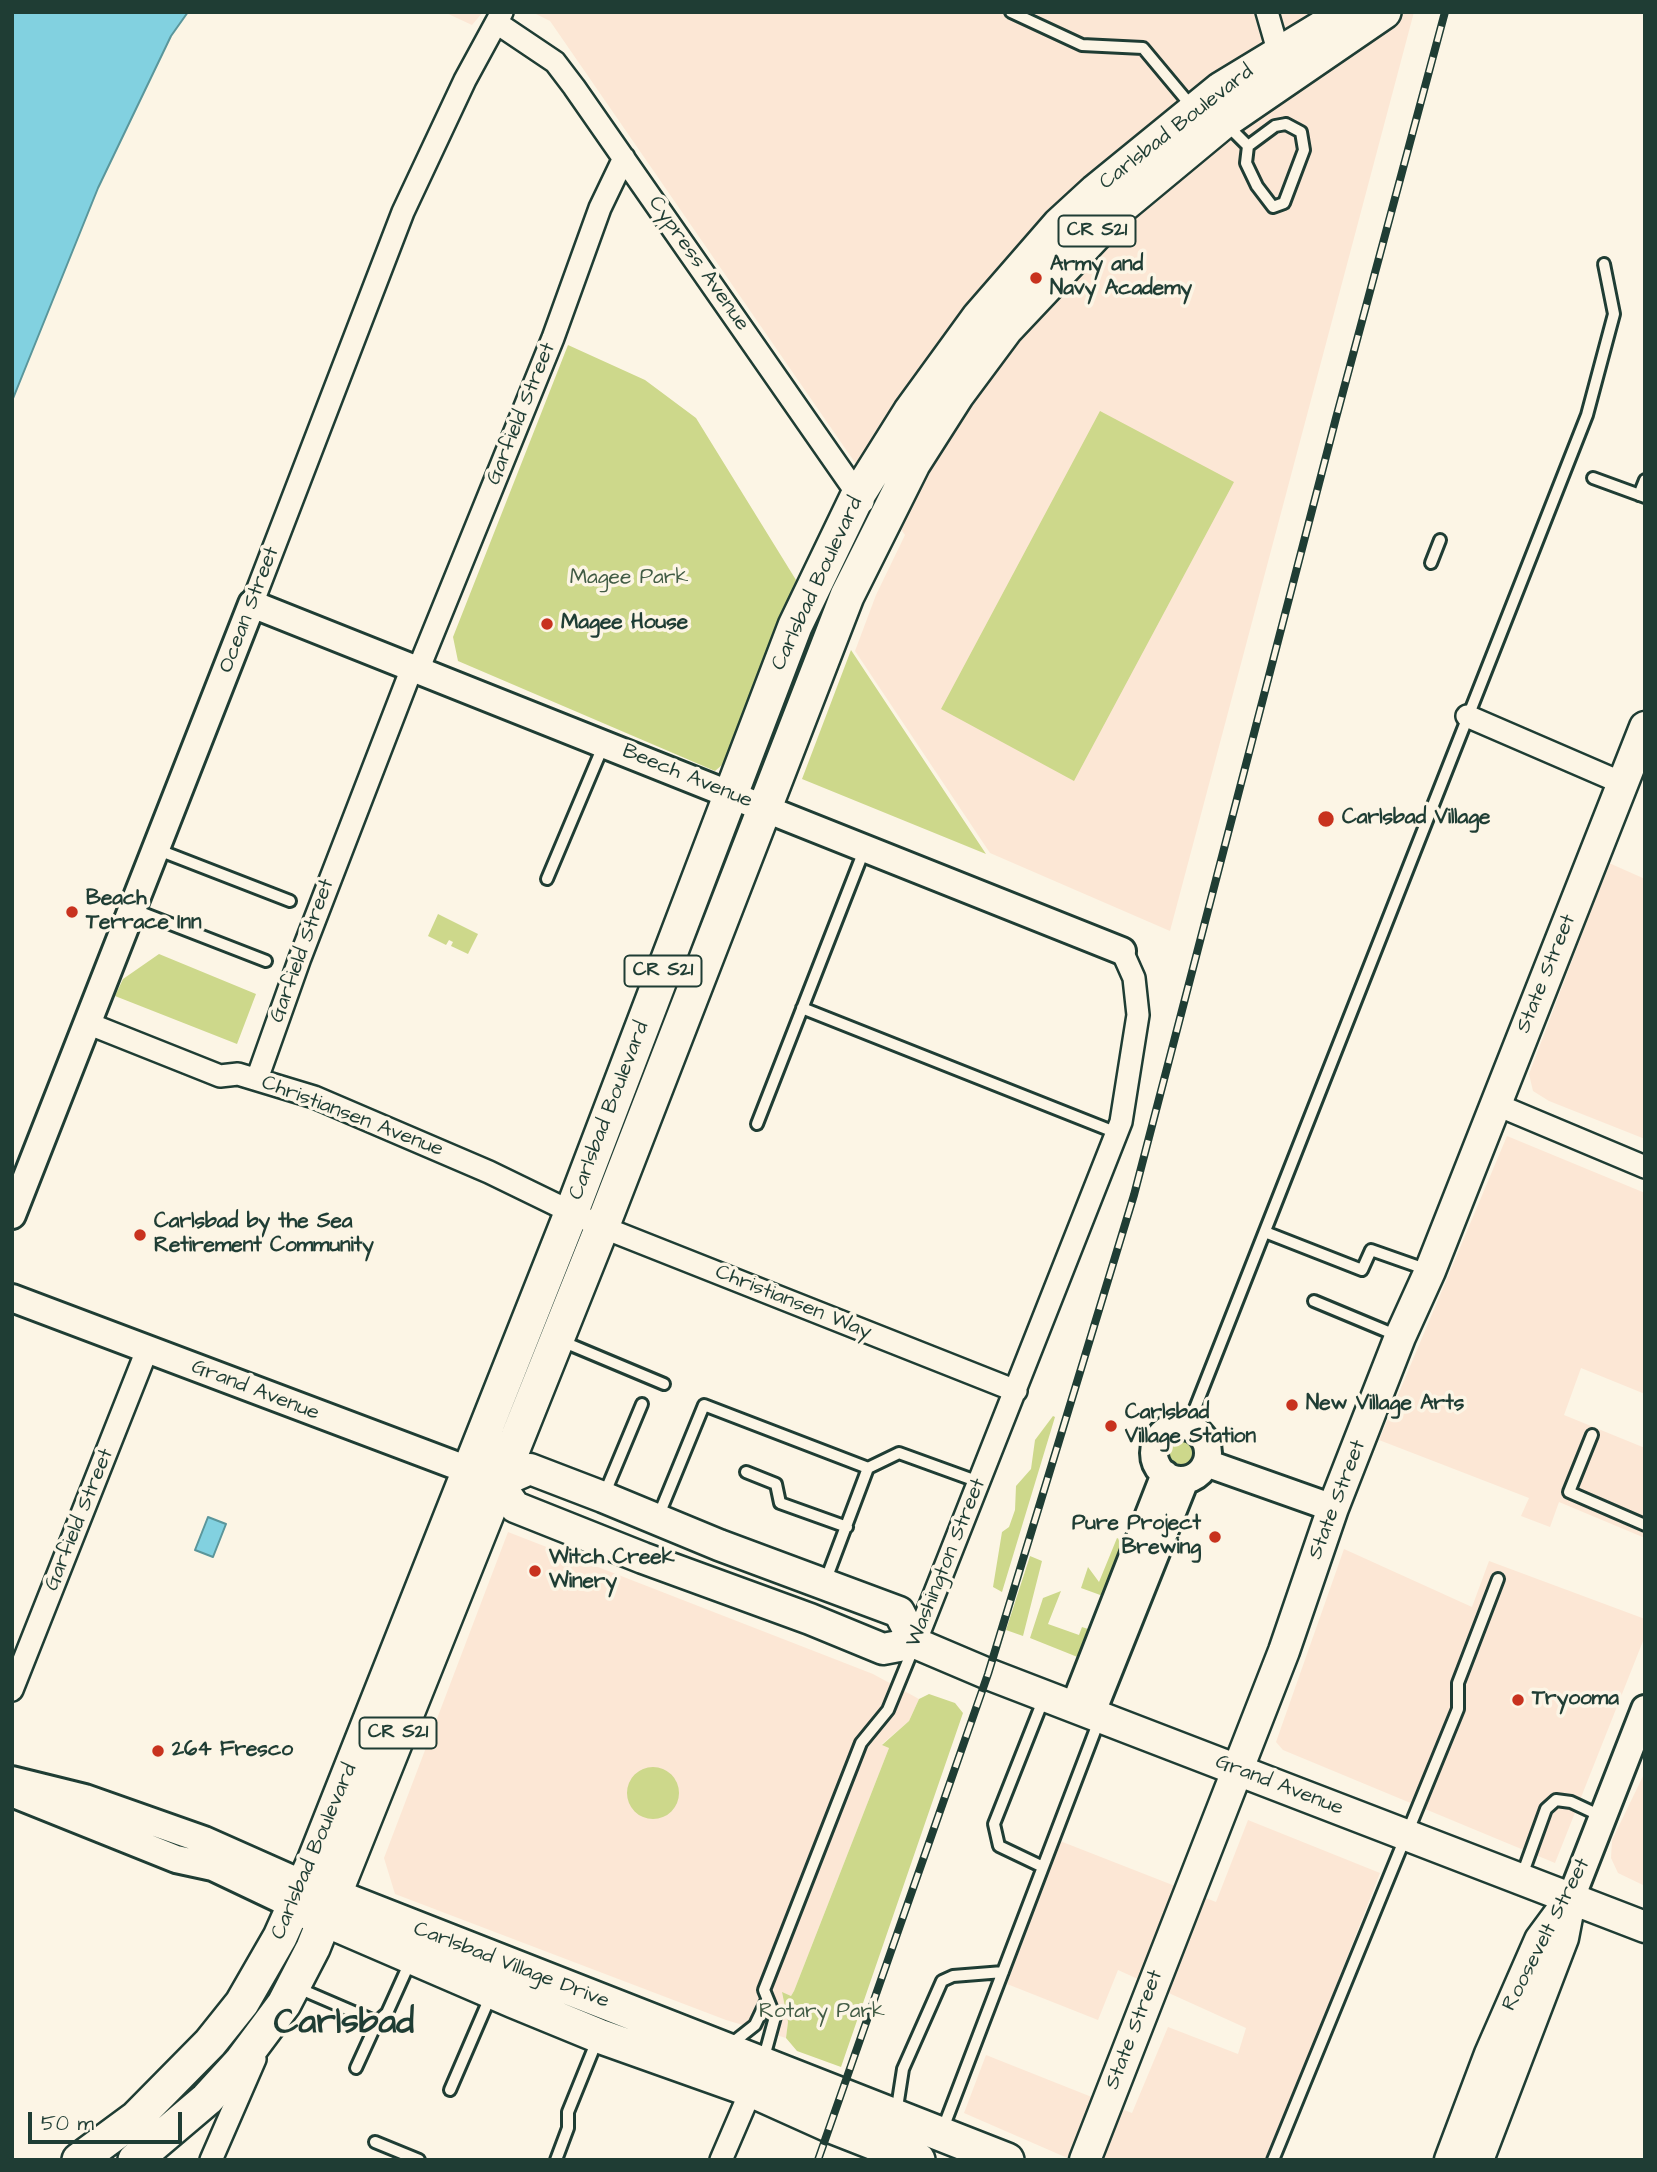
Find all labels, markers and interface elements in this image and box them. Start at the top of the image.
street label: Carlsbad Boulevard [1095,60,1259,196]
street label: Cypress Avenue [642,192,754,336]
road number: CR S21 [1058,216,1136,246]
place label: Army and Navy Academy [1050,253,1192,303]
marker: Army and Navy Academy [1028,270,1044,286]
street label: Garfield Street [482,339,562,489]
street label: Carlsbad Boulevard [767,493,869,675]
street label: Ocean Street [214,543,286,677]
park label: Magee Park [570,566,688,592]
place label: Magee House [561,611,688,637]
marker: Magee House [539,616,555,632]
street label: Beech Avenue [618,739,756,815]
place label: Carlsbad Village [1342,806,1490,832]
marker: Carlsbad Village [1316,809,1336,829]
street label: Garfield Street [265,876,341,1026]
place label: Beach Terrace Inn [86,887,202,937]
marker: Beach Terrace Inn [64,904,80,920]
street label: State Street [1512,911,1582,1037]
road number: CR S21 [624,956,702,987]
street label: Carlsbad Boulevard [564,1018,656,1204]
street label: Christiansen Avenue [258,1071,446,1163]
place label: Carlsbad by the Sea Retirement Community [154,1210,374,1260]
marker: Carlsbad by the Sea Retirement Community [132,1227,148,1243]
street label: Christiansen Way [711,1260,875,1346]
street label: Grand Avenue [188,1355,322,1427]
place label: New Village Arts [1306,1392,1464,1418]
marker: New Village Arts [1284,1397,1300,1413]
place label: Carlsbad Village Station [1125,1401,1256,1451]
marker: Carlsbad Village Station [1103,1418,1119,1434]
street label: State Street [1304,1437,1372,1563]
street label: Garfield Street [40,1445,120,1595]
street label: Washington Street [902,1475,992,1651]
place label: Pure Project Brewing [1072,1512,1201,1562]
marker: Pure Project Brewing [1207,1529,1223,1545]
place label: Witch Creek Winery [549,1546,675,1596]
marker: Witch Creek Winery [527,1563,543,1579]
place label: Tryooma [1532,1687,1619,1713]
marker: Tryooma [1510,1692,1526,1708]
road number: CR S21 [360,1718,436,1749]
place label: 264 Fresco [172,1738,293,1764]
marker: 264 Fresco [150,1743,166,1759]
street label: Grand Avenue [1212,1750,1346,1822]
street label: Carlsbad Boulevard [267,1760,363,1944]
street label: Roosevelt Street [1498,1855,1596,2015]
street label: Carlsbad Village Drive [410,1917,612,2015]
street label: State Street [1101,1967,1169,2093]
park label: Rotary Park [759,2000,885,2026]
district label: Carlsbad [274,2004,414,2046]
scale bar [32,2098,186,2142]
text: 50 m [41,2109,94,2138]

